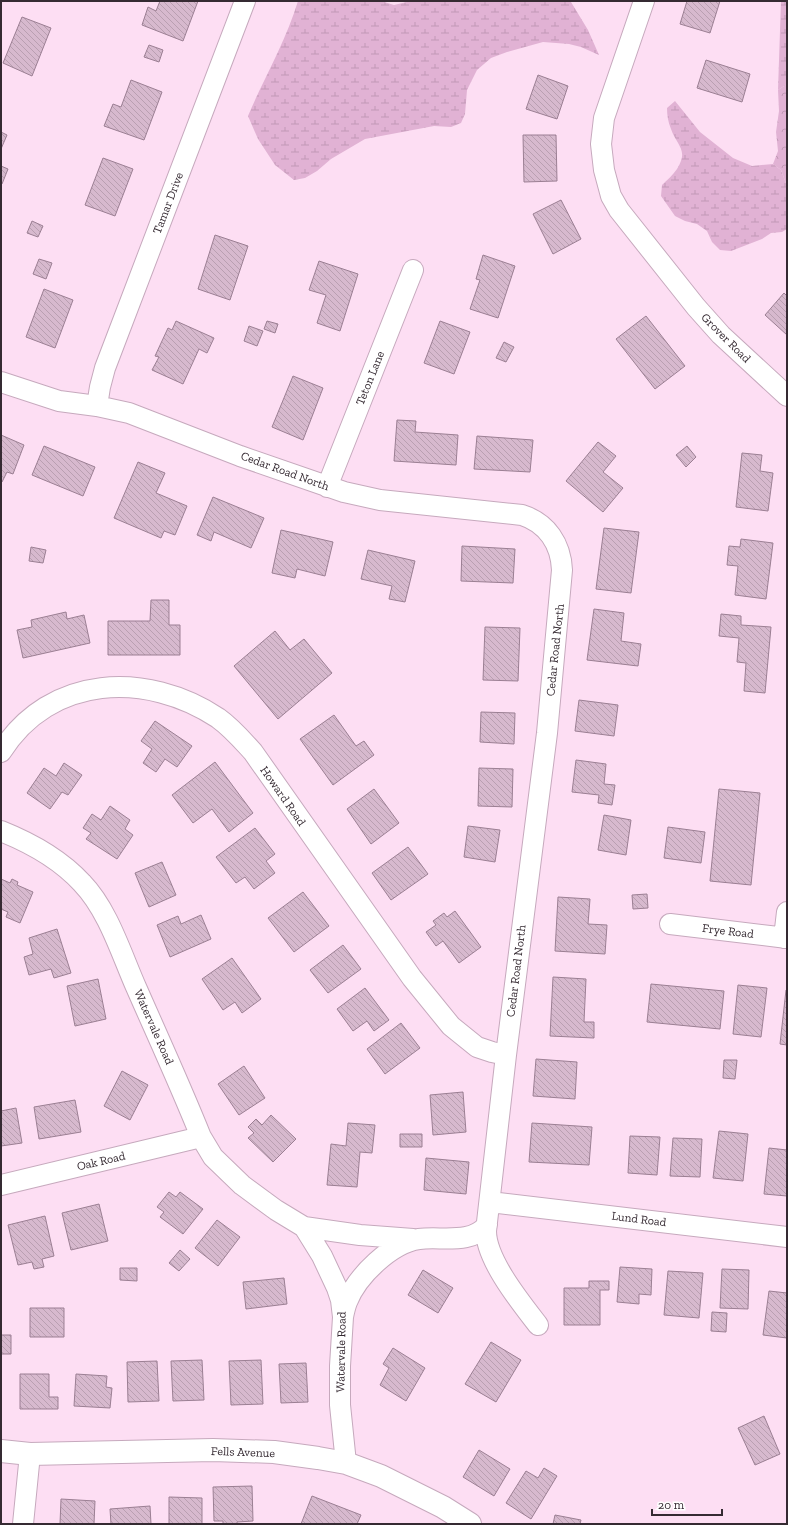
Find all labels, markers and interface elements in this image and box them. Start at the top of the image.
street label: Tamar Drive [150,170,186,236]
street label: Grover Road [698,310,754,366]
street label: Teton Lane [353,348,387,407]
street label: Cedar Road North [239,449,331,494]
street label: Cedar Road North [543,603,567,697]
street label: Howard Road [257,763,309,829]
street label: Frye Road [701,921,755,941]
street label: Cedar Road North [503,924,529,1018]
street label: Watervale Road [131,987,177,1067]
street label: Oak Road [75,1149,127,1173]
street label: Lund Road [611,1209,668,1229]
street label: Watervale Road [333,1311,349,1393]
street label: Fells Avenue [211,1444,276,1460]
scale bar [652,1491,722,1517]
text: 20 m [658,1498,685,1512]

